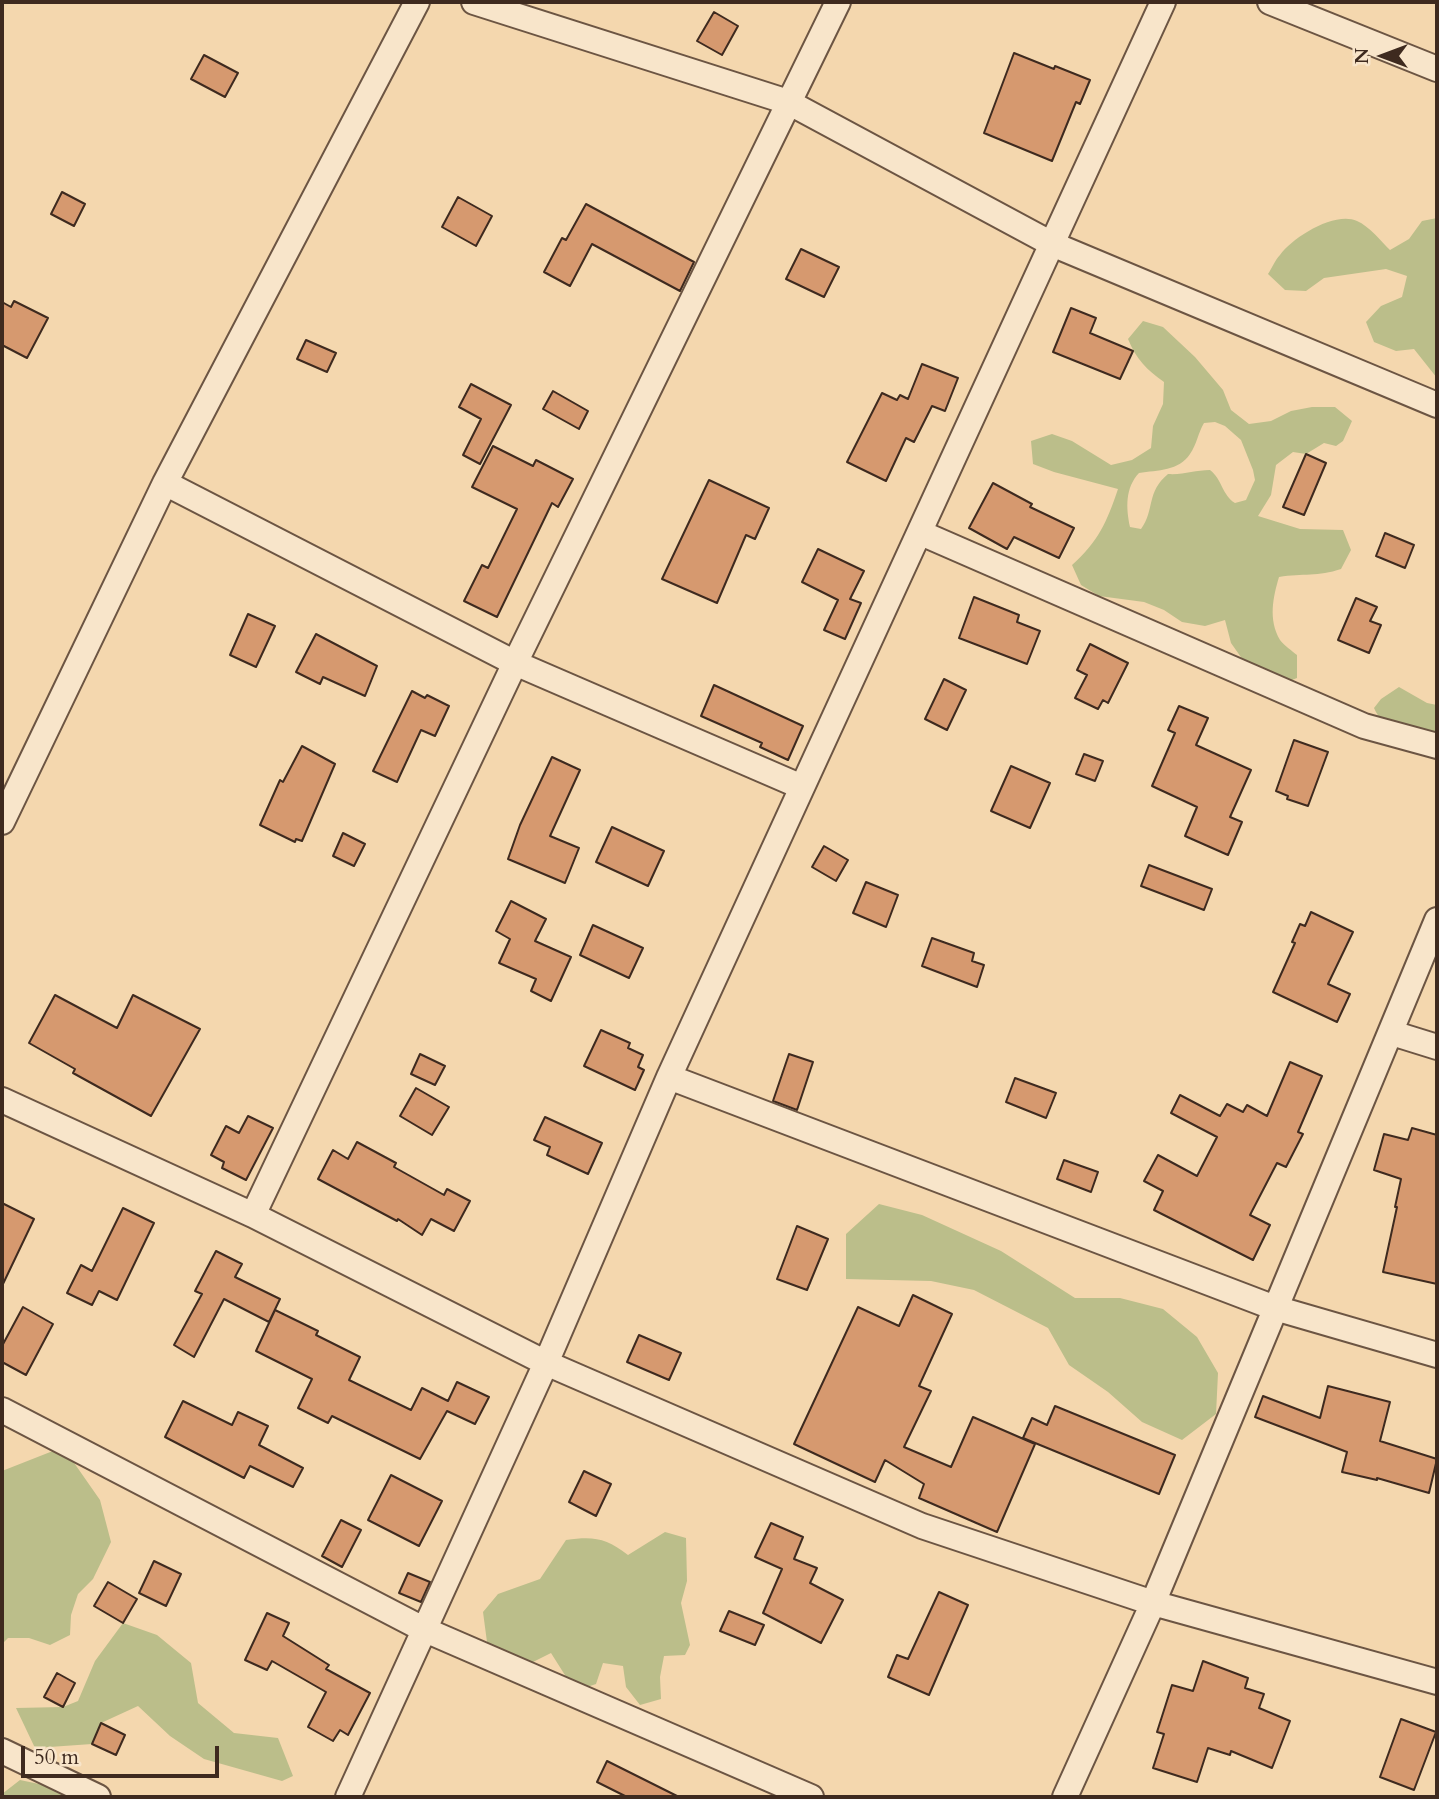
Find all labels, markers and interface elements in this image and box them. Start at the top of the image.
north arrow [1348,21,1418,91]
text: N [1349,48,1375,64]
scale bar [24,1732,222,1776]
text: 50 m [34,1743,79,1772]

